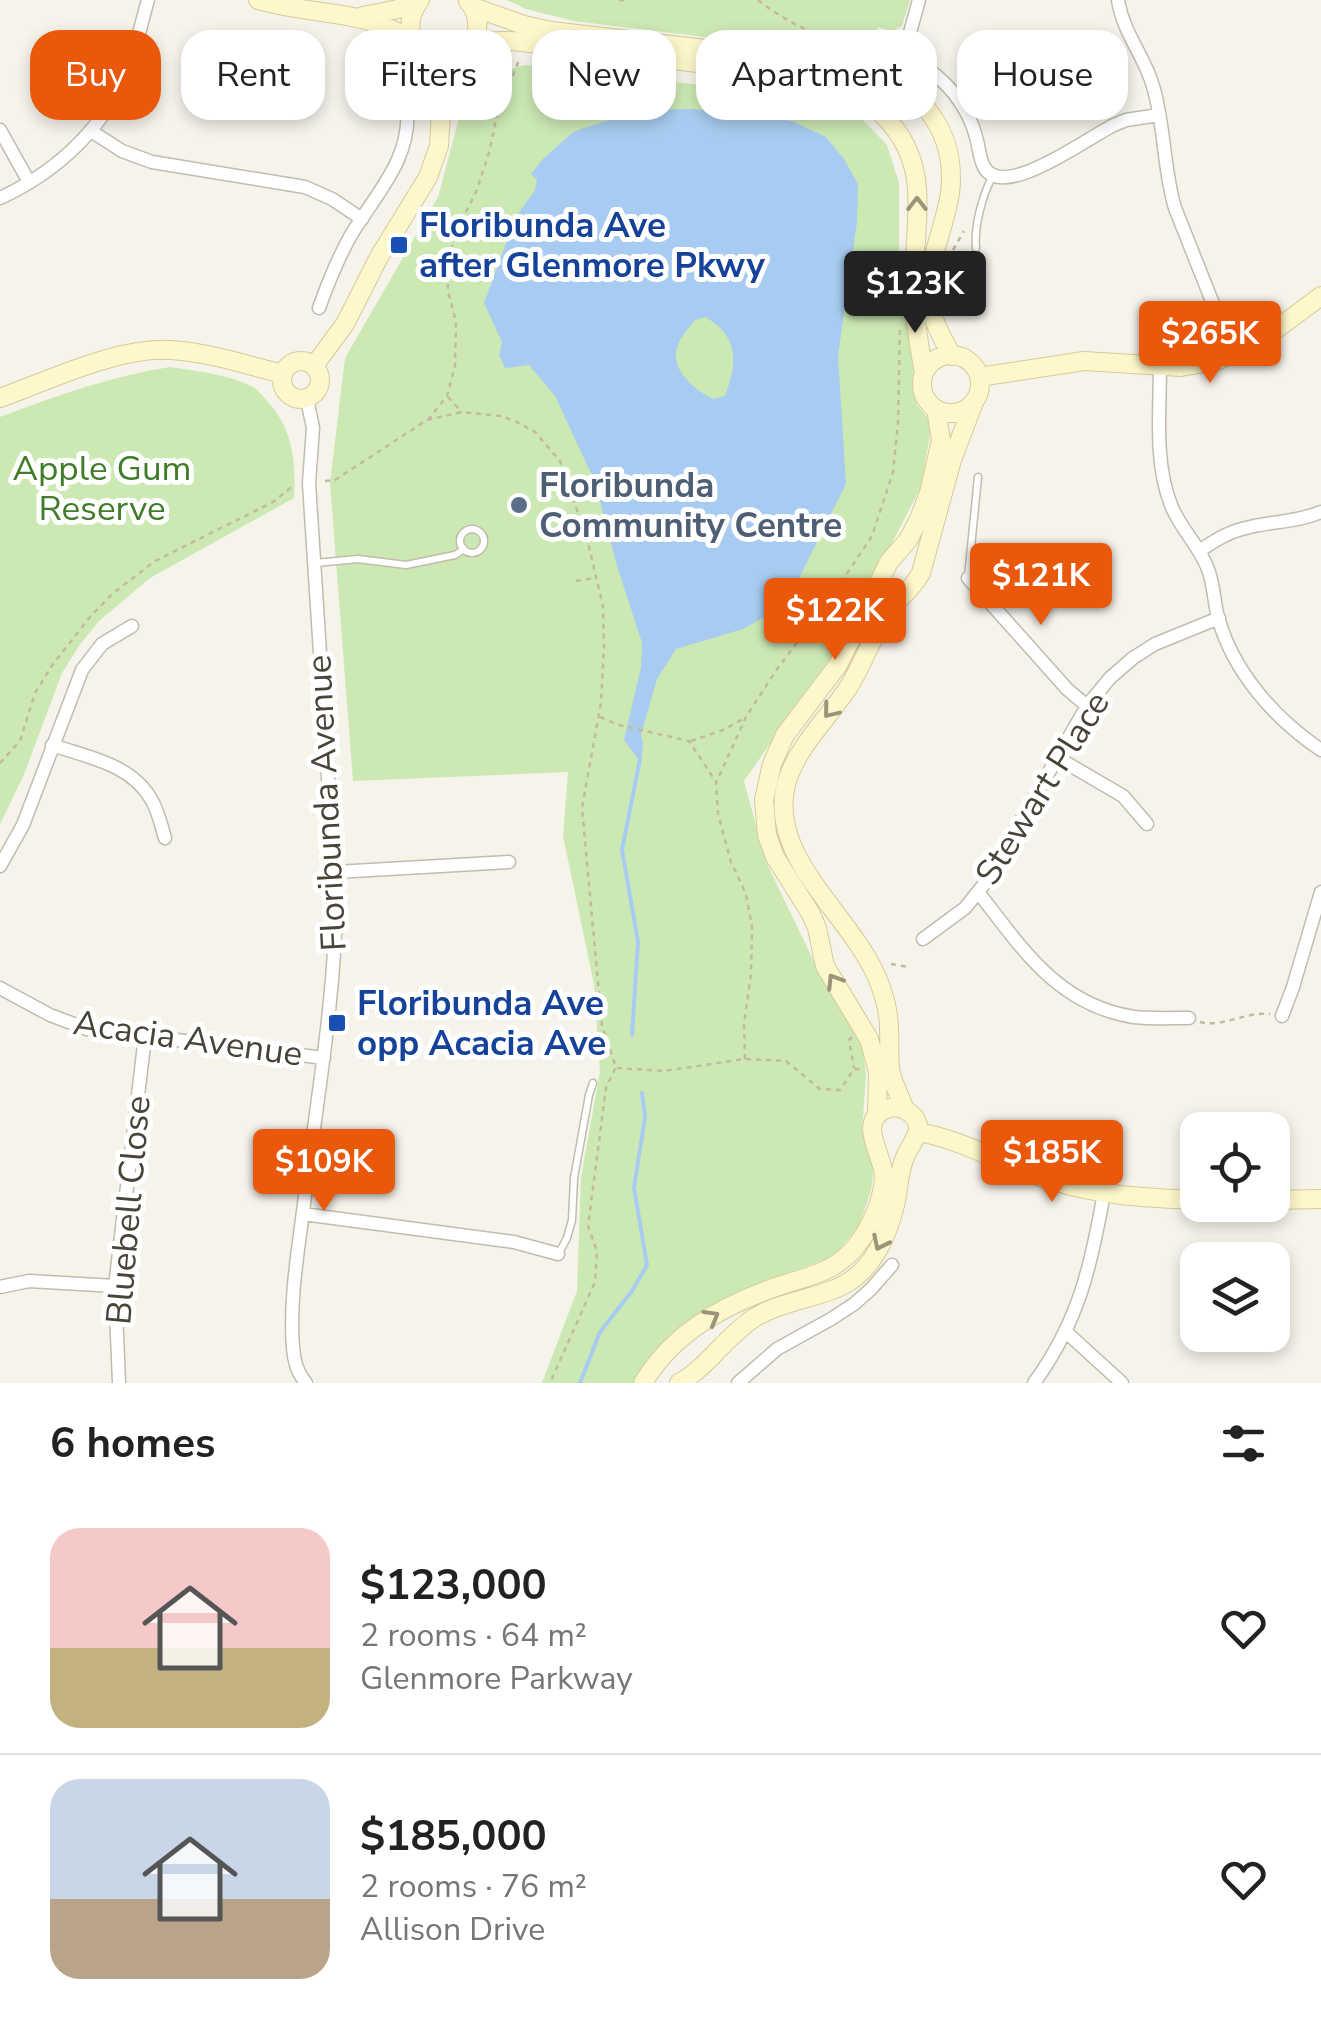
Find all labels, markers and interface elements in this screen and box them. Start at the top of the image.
chip: Buy [30,30,161,120]
chip: Rent [181,30,325,120]
chip: Filters [345,30,512,120]
chip: New [532,30,676,120]
chip: Apartment [696,30,937,120]
chip: House [957,30,1128,120]
one-way arrow [906,195,927,211]
place label: Floribunda Ave after Glenmore Pkwy [419,202,765,289]
marker: Floribunda Ave after Glenmore Pkwy [388,234,410,256]
pin: $123K [845,251,985,336]
text: $123K [866,262,964,305]
pin: $265K [1140,301,1280,386]
text: $265K [1161,312,1259,355]
park label: Apple Gum Reserve [12,445,192,532]
place label: Floribunda Community Centre [539,462,842,549]
marker: Floribunda Community Centre [508,494,530,516]
pin: $121K [971,543,1111,628]
text: $121K [992,554,1090,597]
pin: $122K [765,578,905,663]
text: $122K [786,589,884,632]
street label: Floribunda Avenue [295,654,358,952]
street label: Stewart Place [964,683,1121,894]
one-way arrow [824,700,841,718]
one-way arrow [827,974,846,992]
place label: Floribunda Ave opp Acacia Ave [357,980,606,1067]
street label: Acacia Avenue [70,999,306,1078]
marker: Floribunda Ave opp Acacia Ave [326,1012,348,1034]
street label: Bluebell Close [95,1094,162,1326]
map controls [1180,1112,1290,1352]
button: locate [1180,1112,1290,1222]
pin: $185K [982,1120,1122,1205]
pin: $109K [254,1129,394,1214]
text: $185K [1003,1131,1101,1174]
text: $109K [275,1140,373,1183]
one-way arrow [872,1233,892,1251]
button: layers [1180,1242,1290,1352]
one-way arrow [701,1309,719,1329]
text: 6 homes [50,1415,215,1472]
icon: filters [1216,1416,1271,1471]
text: $123,000 [360,1557,547,1614]
icon: home [130,1568,250,1688]
icon: heart [1216,1601,1271,1656]
text: 2 rooms · 64 m² [360,1614,587,1657]
text: Glenmore Parkway [360,1657,633,1700]
text: $185,000 [360,1808,547,1865]
icon: home [130,1819,250,1939]
icon: heart [1216,1852,1271,1907]
text: 2 rooms · 76 m² [360,1865,587,1908]
text: Allison Drive [360,1908,545,1951]

